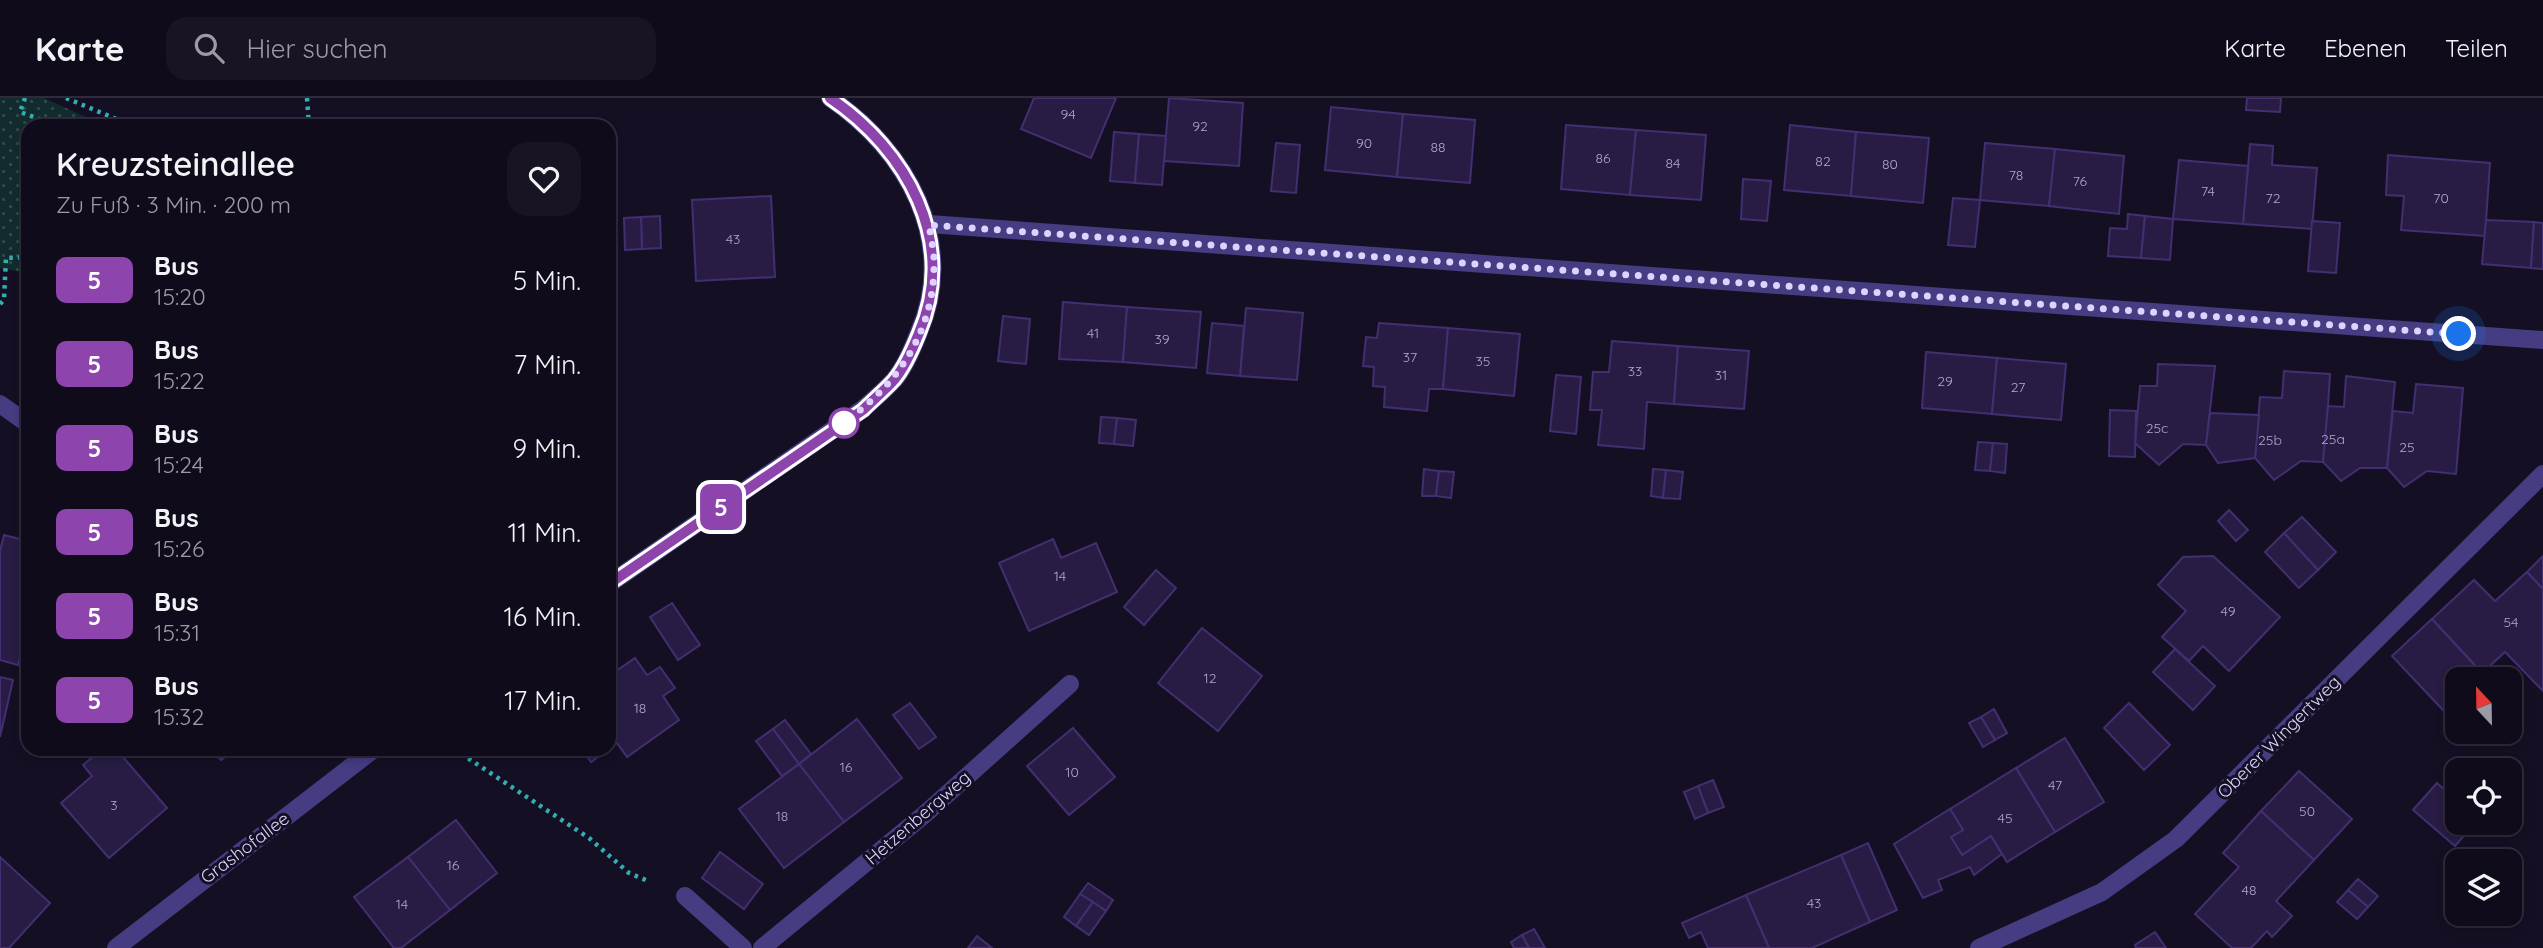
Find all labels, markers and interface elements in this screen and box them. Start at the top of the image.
search box [166,17,656,80]
text: Karte [35,28,124,69]
icon: search [190,29,228,67]
text: Hier suchen [246,32,388,65]
text: Karte [2224,33,2286,63]
text: Ebenen [2324,33,2407,63]
text: Teilen [2445,33,2508,63]
house number: 94 [1060,105,1076,123]
house number: 92 [1192,117,1208,135]
house number: 90 [1356,134,1372,152]
house number: 88 [1430,138,1446,156]
button: heart [507,142,581,216]
text: Kreuzsteinallee [56,143,295,184]
house number: 86 [1595,149,1611,167]
house number: 82 [1815,152,1831,170]
house number: 84 [1666,154,1680,172]
house number: 80 [1882,155,1898,173]
house number: 78 [2009,166,2023,184]
house number: 76 [2073,172,2088,190]
house number: 74 [2201,182,2215,200]
house number: 72 [2266,189,2281,207]
house number: 70 [2433,189,2449,207]
text: Zu Fuß · 3 Min. · 200 m [56,190,291,219]
house number: 43 [726,230,740,248]
text: Bus [154,249,199,282]
text: 5 Min. [513,264,581,297]
text: 5 [88,265,101,295]
text: 15:20 [154,282,206,311]
your location [2441,316,2476,351]
house number: 41 [1087,324,1099,342]
house number: 39 [1154,330,1170,348]
text: Bus [154,333,199,366]
text: 7 Min. [514,348,581,381]
house number: 37 [1403,348,1417,366]
text: 5 [88,349,101,379]
house number: 35 [1476,352,1490,370]
house number: 33 [1628,362,1642,380]
text: 15:22 [154,366,205,395]
house number: 31 [1715,366,1727,384]
house number: 29 [1937,372,1953,390]
house number: 27 [2011,378,2025,396]
unlabelled marker [829,408,859,438]
text: Bus [154,417,199,450]
house number: 25c [2146,419,2168,437]
house number: 25a [2321,430,2345,448]
house number: 25b [2258,431,2282,449]
text: 9 Min. [513,432,581,465]
text: 5 [88,433,101,463]
house number: 25 [2399,438,2415,456]
text: 15:24 [154,450,204,479]
line badge: 5 [698,484,744,530]
text: 5 [714,492,728,522]
text: Bus [154,501,199,534]
text: 11 Min. [508,516,581,549]
text: 5 [88,517,101,547]
text: 15:26 [154,534,204,563]
house number: 14 [1054,567,1066,585]
text: Bus [154,585,199,618]
text: 16 Min. [503,600,581,633]
text: 5 [88,601,101,631]
house number: 49 [2221,602,2236,620]
house number: 54 [2503,613,2519,631]
text: 15:31 [154,618,200,647]
north arrow [2445,667,2522,744]
map controls [2445,667,2522,926]
text: Bus [154,669,199,702]
house number: 12 [1204,669,1217,687]
street label: Oberer Wingertweg [2212,670,2345,803]
text: 17 Min. [504,684,581,717]
text: 5 [88,685,101,715]
house number: 18 [634,699,646,717]
text: 15:32 [154,702,204,731]
house number: 16 [840,758,853,776]
button: locate [2445,758,2522,835]
house number: 10 [1065,763,1079,781]
street label: Hetzenbergweg [860,766,975,870]
house number: 47 [2048,776,2062,794]
house number: 3 [110,796,118,814]
house number: 50 [2299,802,2315,820]
street label: Grashofallee [196,807,294,889]
house number: 18 [776,807,788,825]
house number: 45 [1997,809,2013,827]
button: layers [2445,849,2522,926]
house number: 16 [447,856,460,874]
house number: 48 [2242,881,2256,899]
house number: 43 [1807,894,1821,912]
house number: 14 [396,895,408,913]

